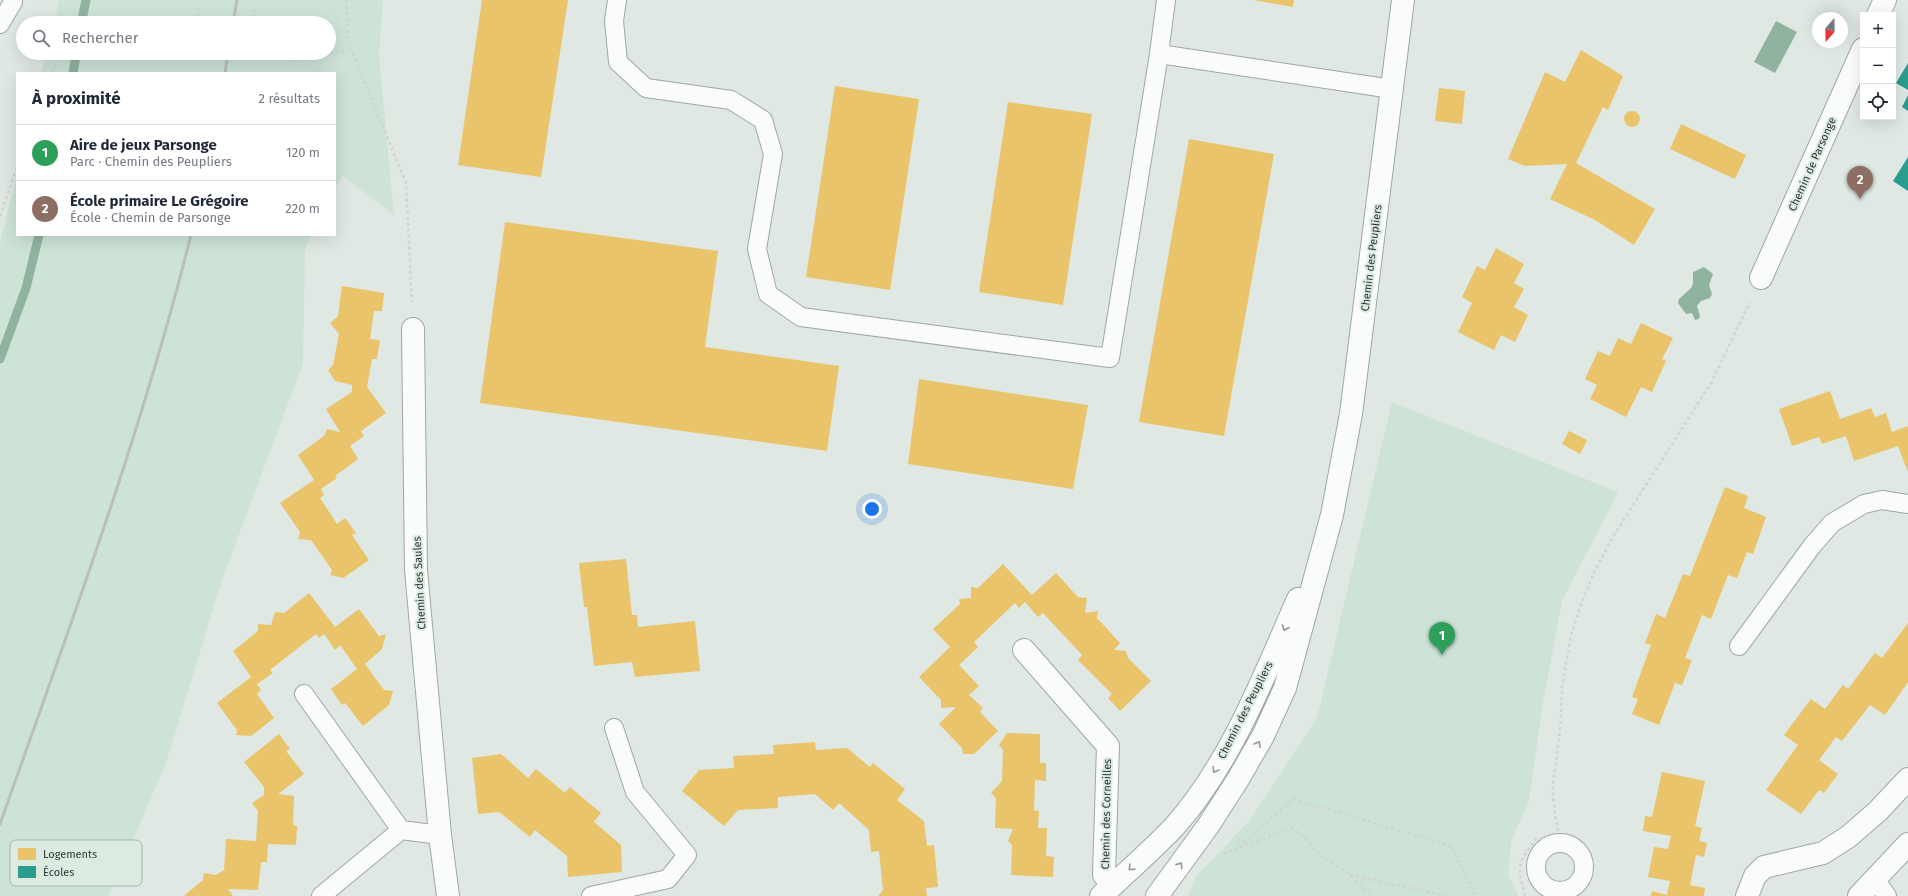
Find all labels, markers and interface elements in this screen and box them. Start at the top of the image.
north arrow [1812,12,1848,48]
map controls [1860,12,1896,120]
button: + [1860,12,1896,48]
search box [16,16,336,60]
icon: search [30,27,52,49]
text: Rechercher [62,29,138,47]
button: − [1860,48,1896,84]
button: locate [1860,84,1896,120]
text: À proximité [32,88,121,109]
text: 2 résultats [259,91,320,106]
street label: Chemin de Parsonge [1786,115,1839,213]
text: Aire de jeux Parsonge [70,136,217,154]
text: 1 [42,145,48,160]
text: 120 m [286,145,320,160]
text: Parc · Chemin des Peupliers [70,154,232,169]
pin: 2 [1847,166,1873,199]
text: École primaire Le Grégoire [70,192,249,210]
text: 2 [42,201,48,216]
text: 220 m [285,201,320,216]
street label: Chemin des Peupliers [1358,204,1385,312]
text: École · Chemin de Parsonge [70,210,231,225]
your location [862,499,882,519]
street label: Chemin des Saules [411,536,428,630]
pin: 1 [1429,622,1455,655]
one-way arrow [1281,625,1289,632]
street label: Chemin des Peupliers [1215,659,1276,761]
one-way arrow [1254,741,1261,748]
street label: Chemin des Corneilles [1099,759,1114,869]
one-way arrow [1212,766,1219,773]
legend [10,840,142,886]
text: Logements [43,848,97,861]
one-way arrow [1175,862,1182,869]
one-way arrow [1128,863,1136,871]
text: Écoles [43,865,74,879]

